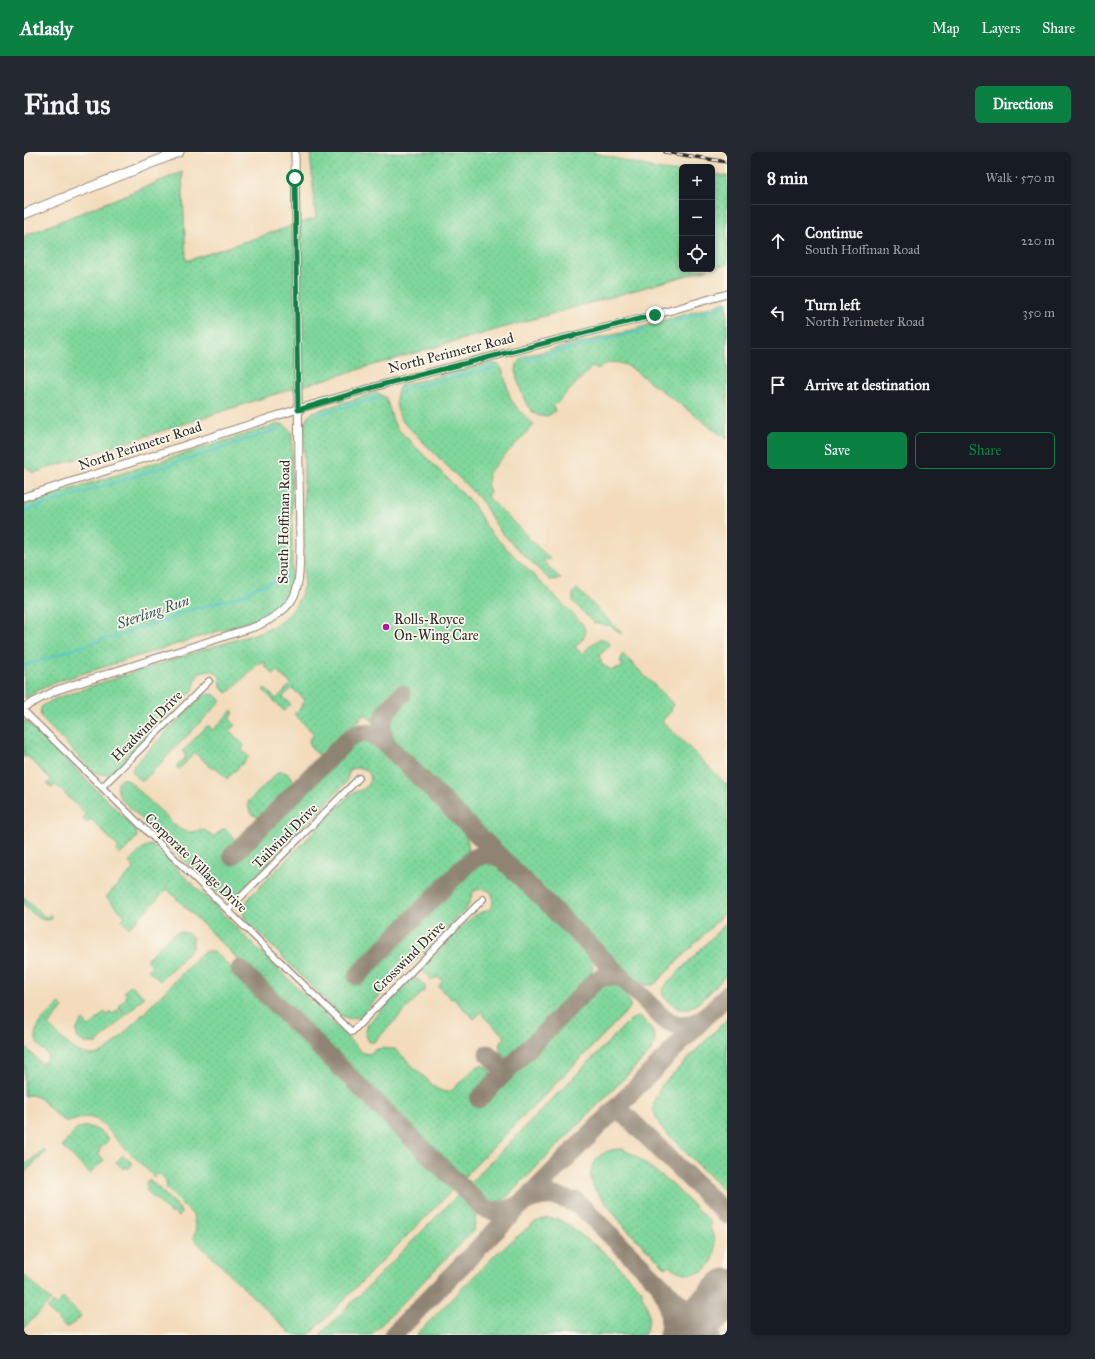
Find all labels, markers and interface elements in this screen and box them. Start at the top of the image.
text: Atlasly [20,17,73,40]
text: Map [932,20,960,37]
text: Layers [982,20,1020,37]
text: Share [1042,20,1075,37]
button: Directions [975,86,1071,123]
text: Find us [24,87,110,122]
map controls [679,164,715,272]
button: + [679,164,715,200]
text: 8 min [767,168,808,189]
route start [286,169,304,187]
text: Walk · 570 m [986,170,1055,186]
button: − [679,200,715,236]
text: Continue [805,224,863,242]
icon: ahead [767,230,789,252]
text: 220 m [1021,233,1055,249]
button: locate [679,236,715,272]
text: South Hoffman Road [805,242,920,258]
text: Turn left [805,296,861,314]
icon: left [767,302,789,324]
text: 350 m [1022,305,1055,321]
route end [646,306,664,324]
text: North Perimeter Road [805,314,925,330]
street label: North Perimeter Road [386,329,516,377]
icon: arrive [767,374,789,396]
text: Arrive at destination [805,376,930,394]
street label: North Perimeter Road [76,418,204,474]
button: Save [767,432,907,469]
button: Share [915,432,1055,469]
street label: South Hoffman Road [274,460,294,584]
water label: Sterling Run [113,591,192,633]
place label: Rolls-Royce On-Wing Care [394,611,479,644]
marker: Rolls-Royce On-Wing Care [381,622,391,632]
street label: Headwind Drive [108,687,186,765]
street label: Tailwind Drive [249,800,321,872]
street label: Corporate Village Drive [141,810,251,916]
street label: Crosswind Drive [369,917,449,997]

